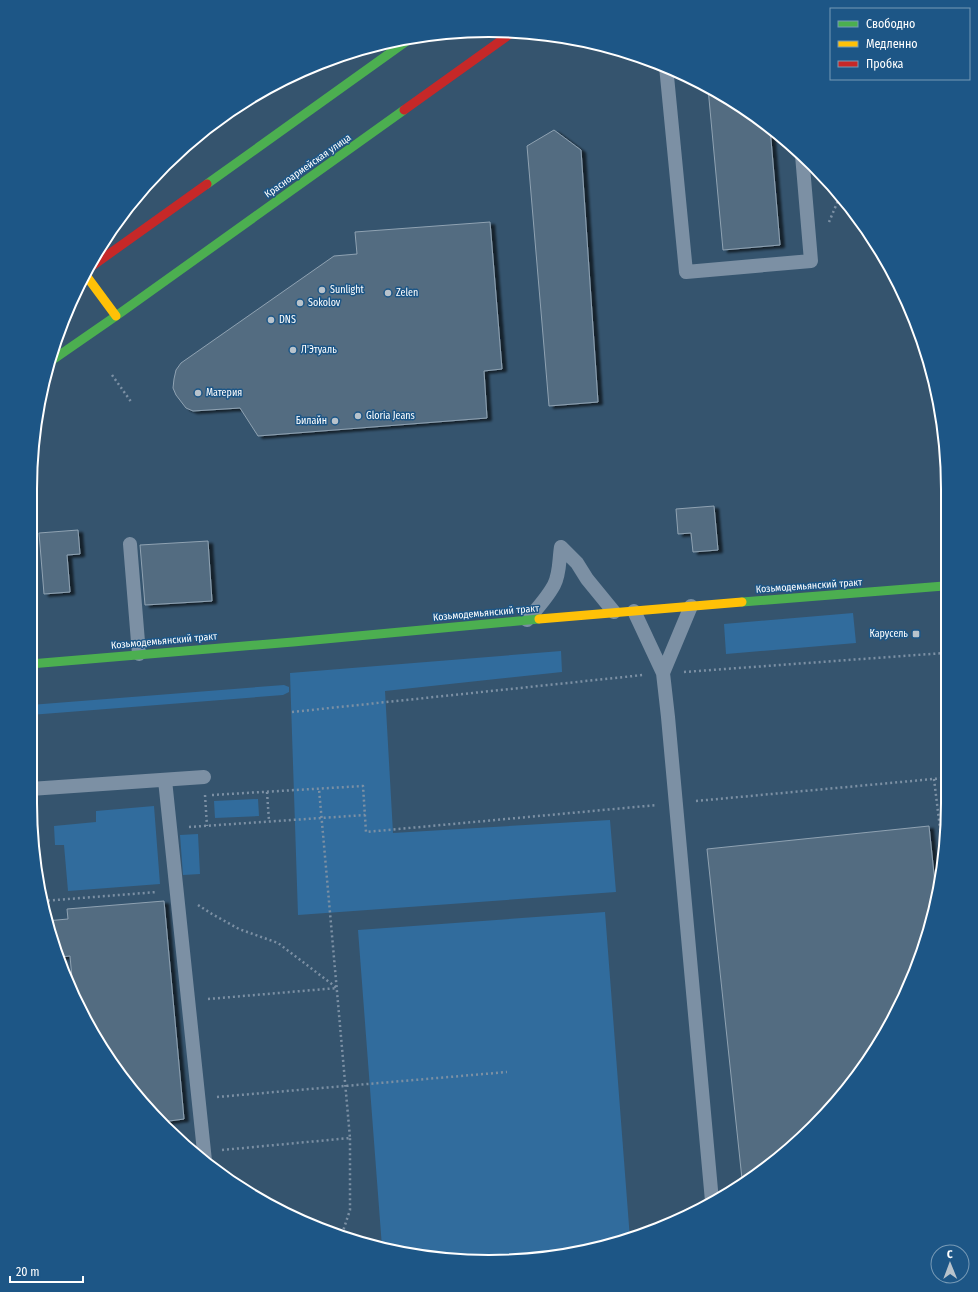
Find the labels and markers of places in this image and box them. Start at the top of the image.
place label: Sunlight [330,284,365,296]
marker: Sunlight [317,285,327,295]
place label: Zelen [396,287,418,299]
marker: Zelen [383,288,393,298]
place label: Sokolov [308,297,341,309]
marker: Sokolov [295,298,305,308]
place label: DNS [279,314,296,326]
marker: DNS [266,315,276,325]
place label: Л'Этуаль [301,344,337,356]
marker: Л'Этуаль [288,345,298,355]
place label: Материя [206,387,242,399]
marker: Материя [193,388,203,398]
place label: Gloria Jeans [366,410,415,422]
marker: Gloria Jeans [353,411,363,421]
place label: Билайн [296,415,327,427]
marker: Билайн [330,416,340,426]
place label: Карусель [869,628,908,640]
marker: Карусель [911,629,921,639]

